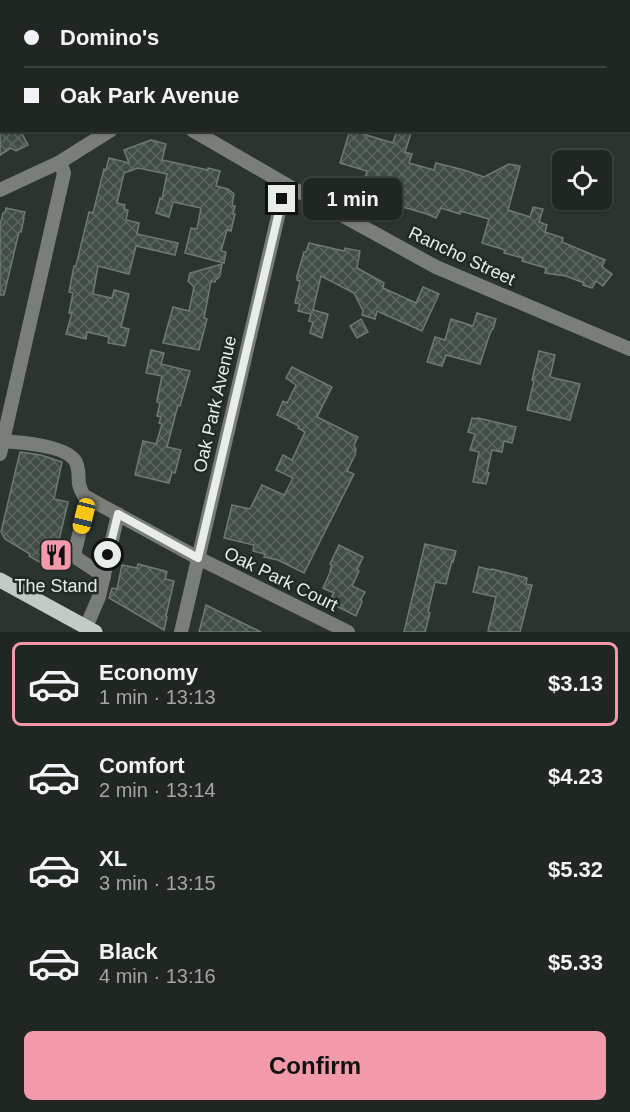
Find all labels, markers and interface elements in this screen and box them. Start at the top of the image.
text: Domino's [60,25,159,50]
text: Oak Park Avenue [60,83,239,108]
map controls [552,150,612,210]
button: locate [552,150,612,210]
callout: 1 min [303,178,402,220]
route end [268,185,295,212]
text: 1 min [326,188,379,210]
street label: Rancho Street [406,223,518,289]
street label: Oak Park Avenue [190,334,240,474]
car [71,496,97,536]
restaurant icon: The Stand [38,537,74,573]
route start [94,541,121,568]
street label: Oak Park Court [221,543,341,615]
place label: The Stand [14,576,98,596]
icon: car [27,657,81,711]
text: Economy [99,660,198,685]
text: $3.13 [548,671,603,696]
text: 1 min · 13:13 [99,686,216,708]
icon: car [27,750,81,804]
text: Comfort [99,753,185,778]
text: $4.23 [548,764,603,789]
text: 2 min · 13:14 [99,779,216,801]
icon: car [27,843,81,897]
text: XL [99,846,127,871]
text: $5.32 [548,857,603,882]
text: 3 min · 13:15 [99,872,216,894]
icon: car [27,936,81,990]
text: Black [99,939,158,964]
text: $5.33 [548,950,603,975]
text: 4 min · 13:16 [99,965,216,987]
button: Confirm [24,1031,606,1100]

